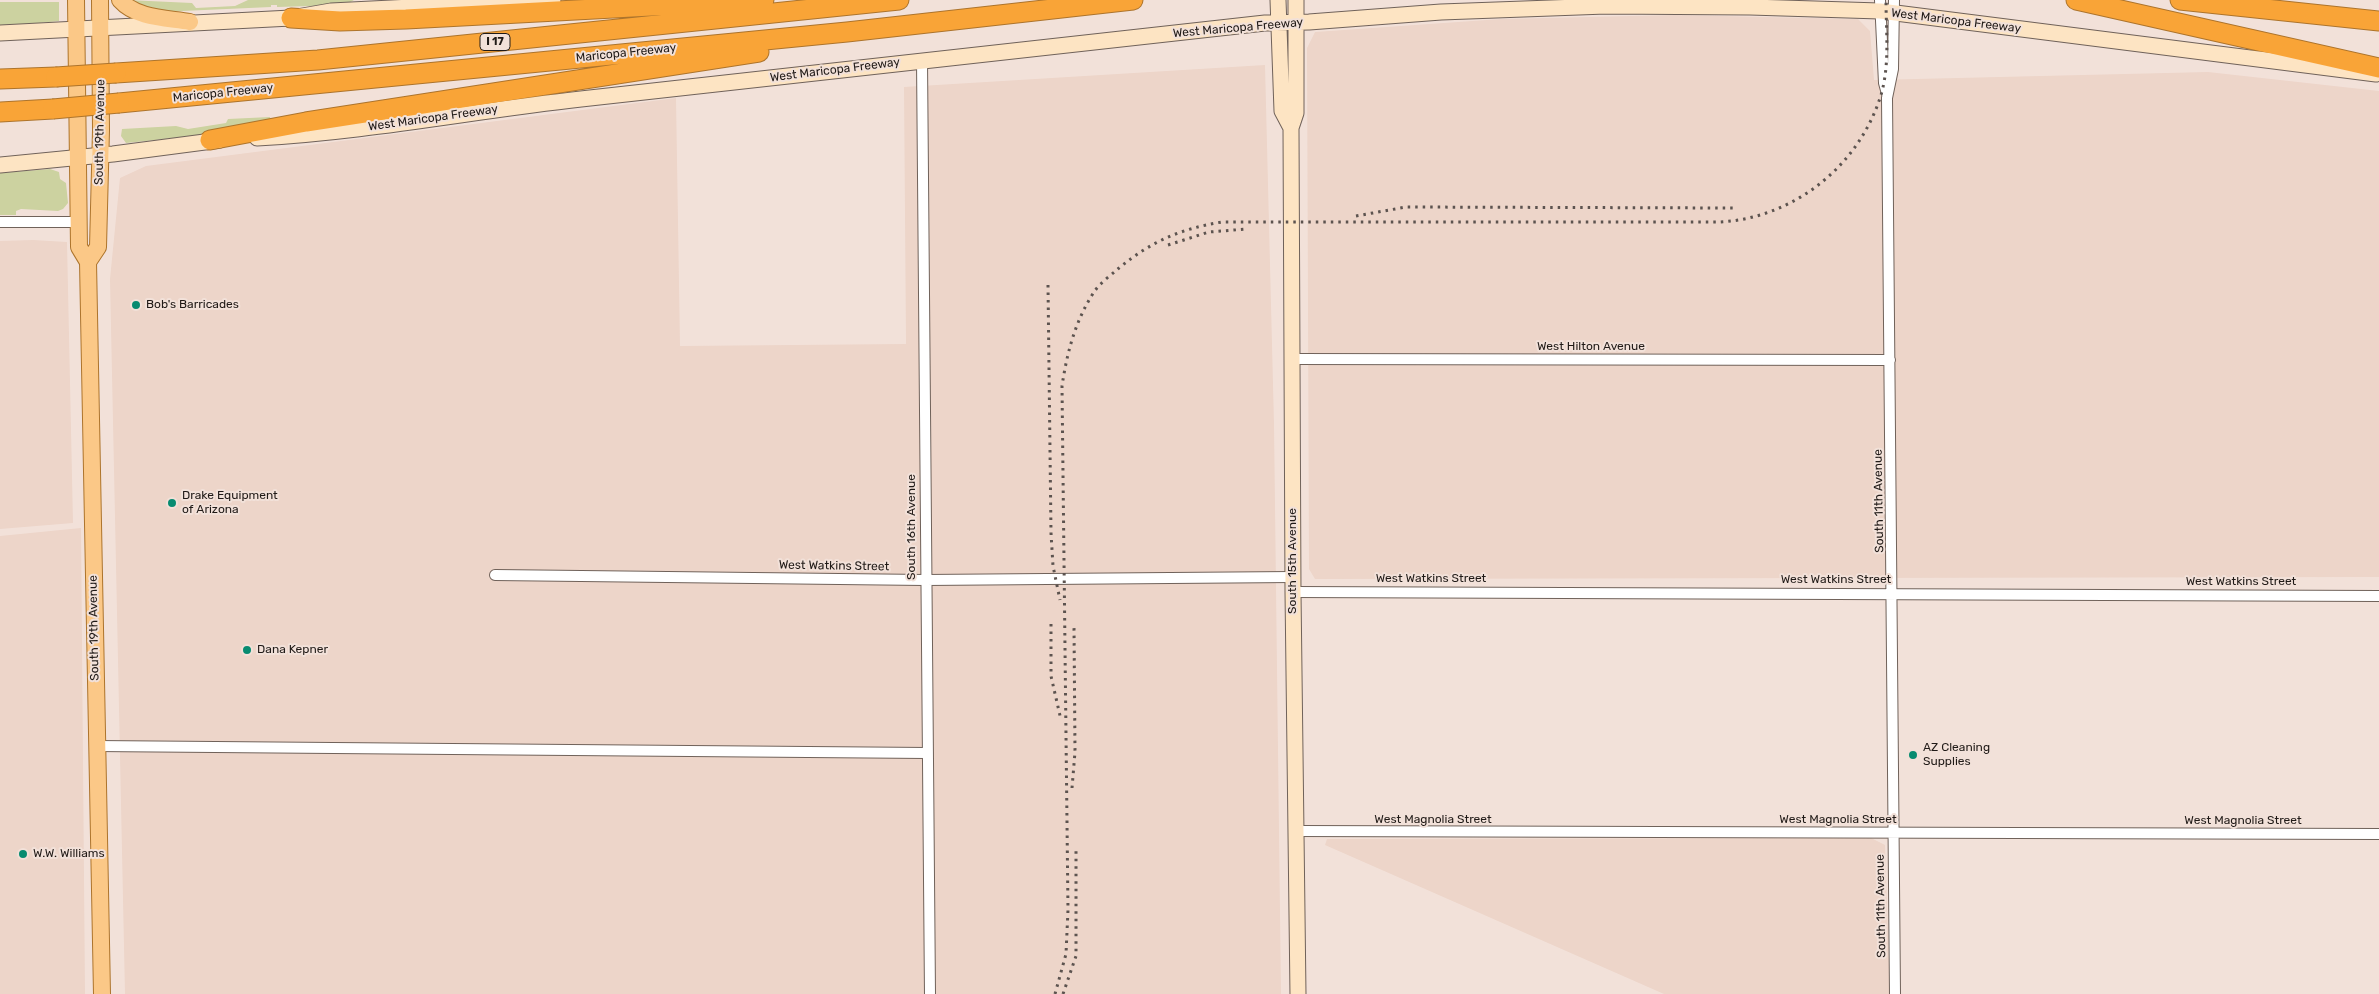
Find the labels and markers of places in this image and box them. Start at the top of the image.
place label: Bob's Barricades [146,298,239,312]
marker: Bob's Barricades [130,299,142,311]
place label: Drake Equipment of Arizona [182,489,278,517]
marker: Drake Equipment of Arizona [166,497,178,509]
place label: Dana Kepner [257,643,328,657]
marker: Dana Kepner [241,644,253,656]
place label: AZ Cleaning Supplies [1923,741,1990,769]
marker: AZ Cleaning Supplies [1907,749,1919,761]
place label: W.W. Williams [33,847,105,861]
marker: W.W. Williams [17,848,29,860]

